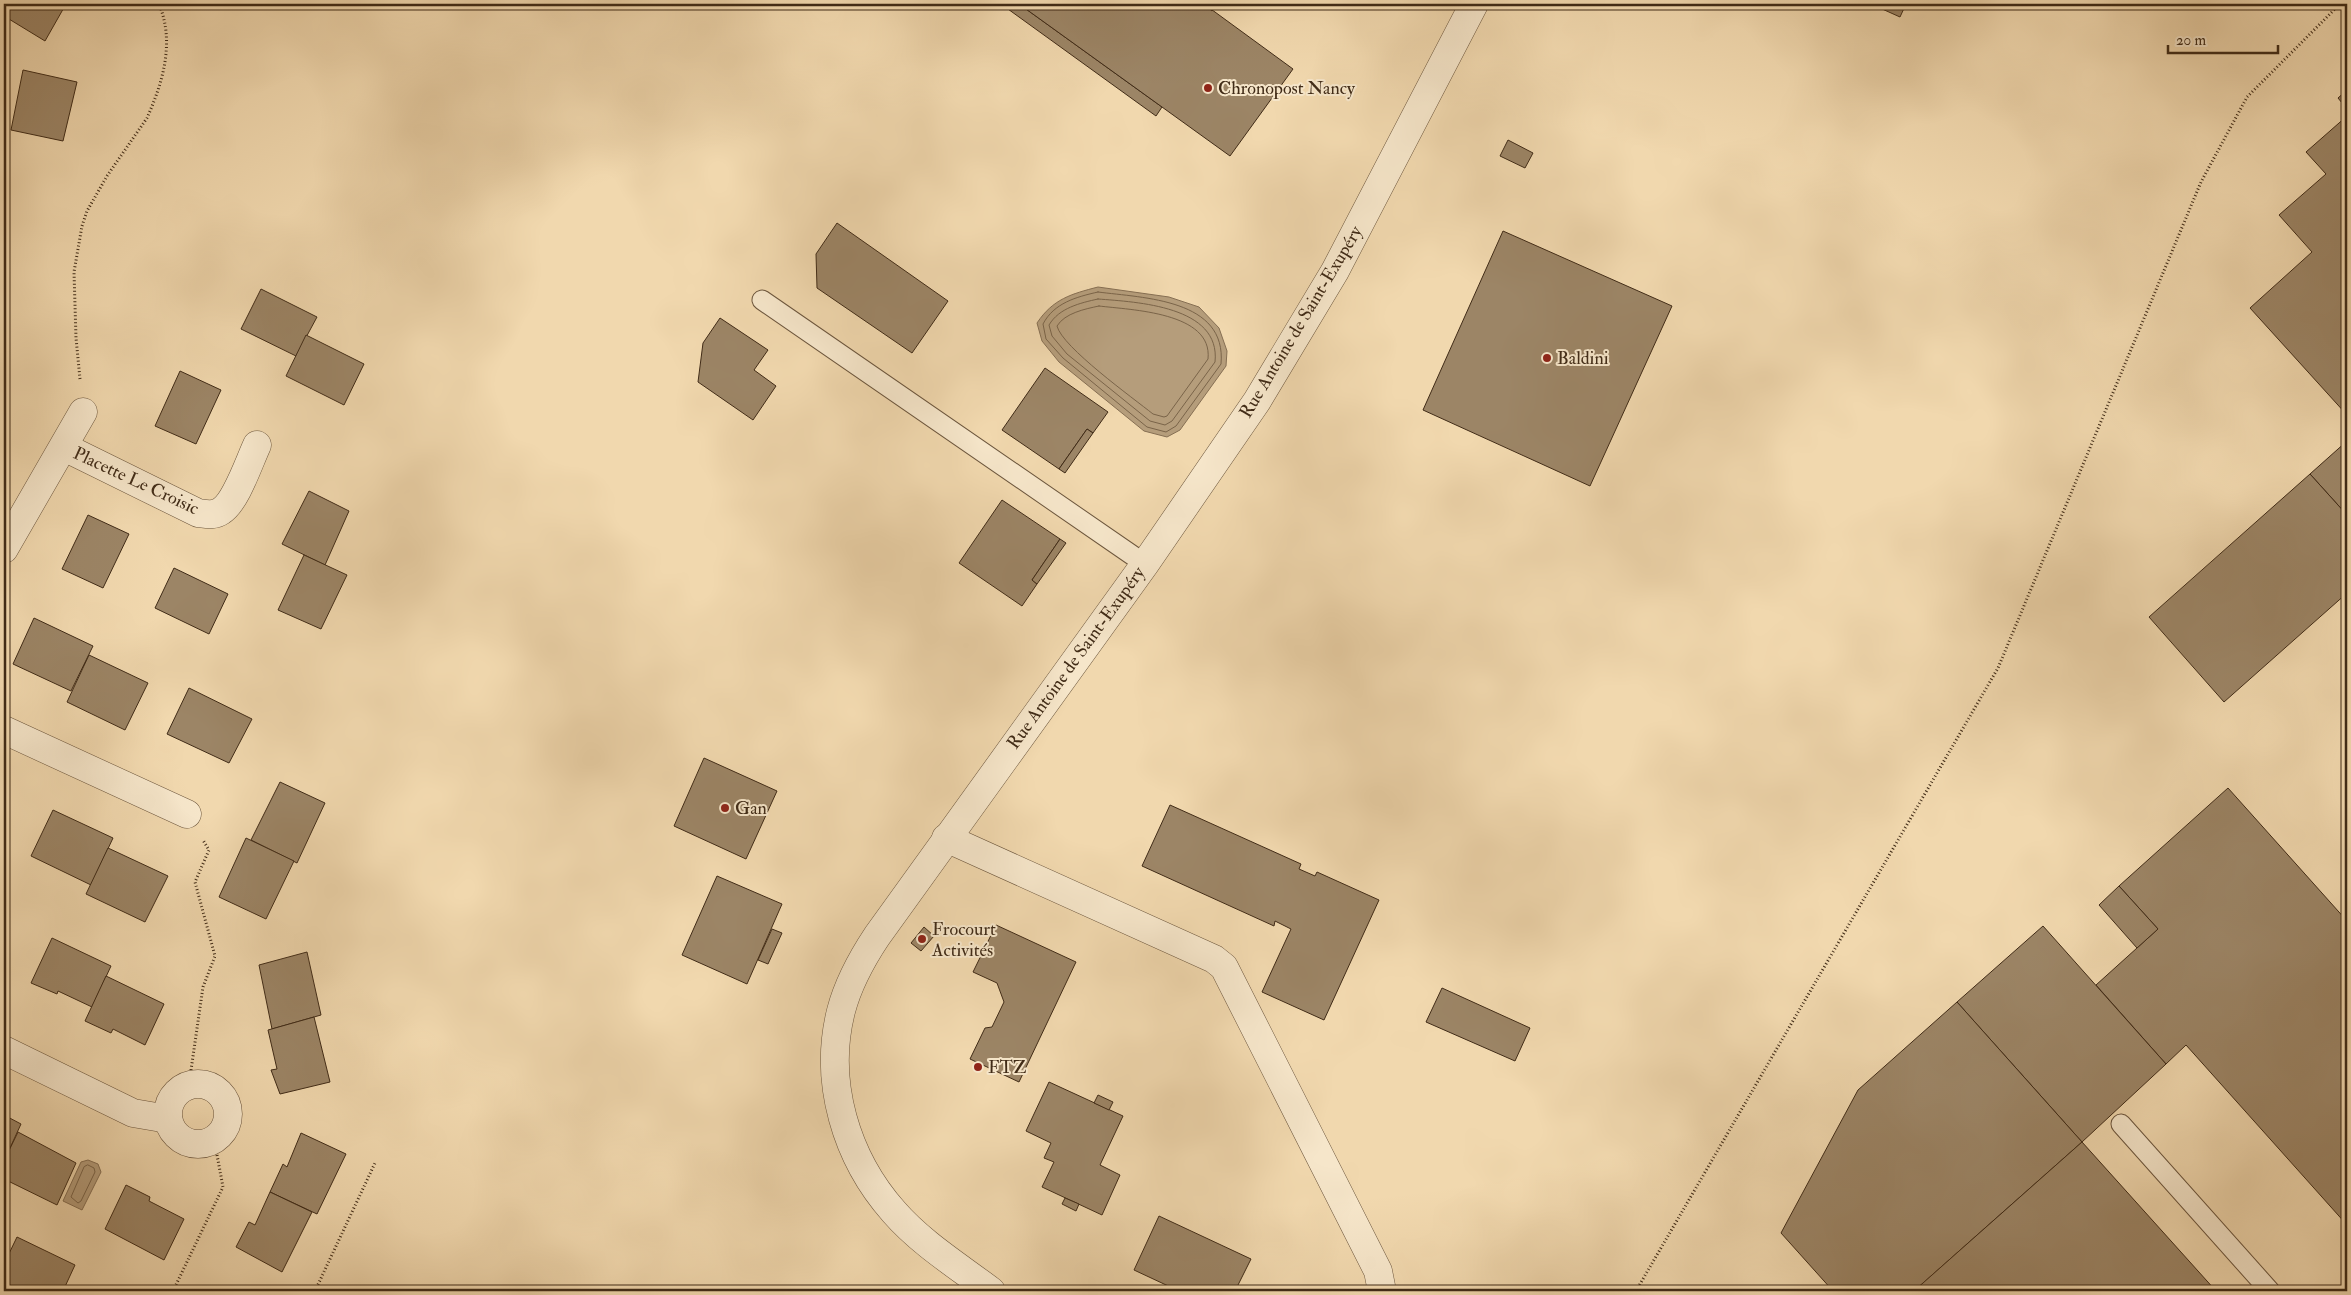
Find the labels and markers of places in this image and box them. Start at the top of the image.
place label: Chronopost Nancy [1218,77,1356,100]
marker: Chronopost Nancy [1202,82,1214,94]
place label: Baldini [1557,347,1609,370]
marker: Baldini [1541,352,1553,364]
place label: Gan [735,797,767,820]
marker: Gan [719,802,731,814]
place label: Frocourt Activités [931,918,996,962]
marker: Frocourt Activités [916,933,928,945]
place label: FTZ [988,1056,1026,1079]
marker: FTZ [972,1061,984,1073]

